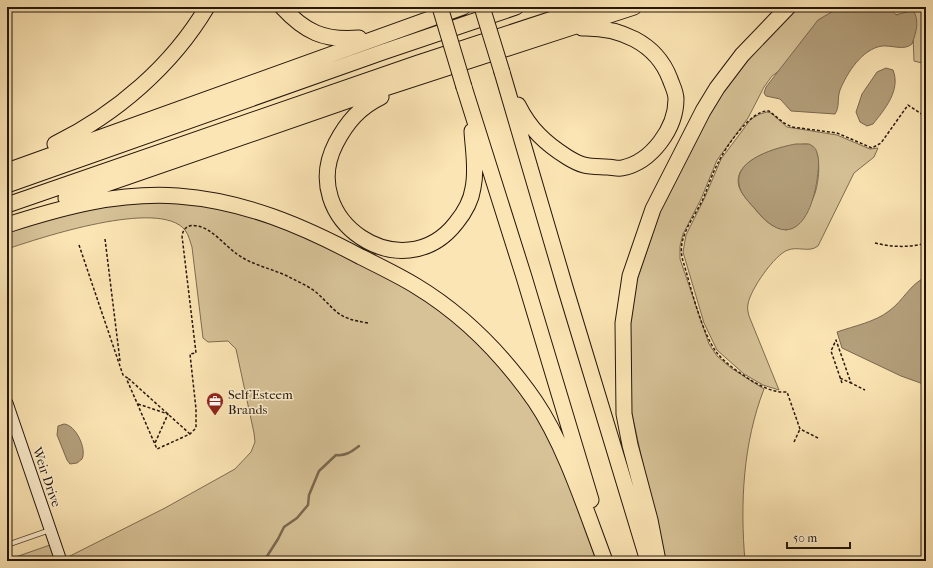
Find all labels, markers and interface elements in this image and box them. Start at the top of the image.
place label: Self Esteem Brands [228,387,293,417]
office icon: Self Esteem Brands [205,391,225,416]
street label: Weir Drive [29,444,64,509]
scale bar [787,524,850,550]
text: 50 m [793,531,817,545]

